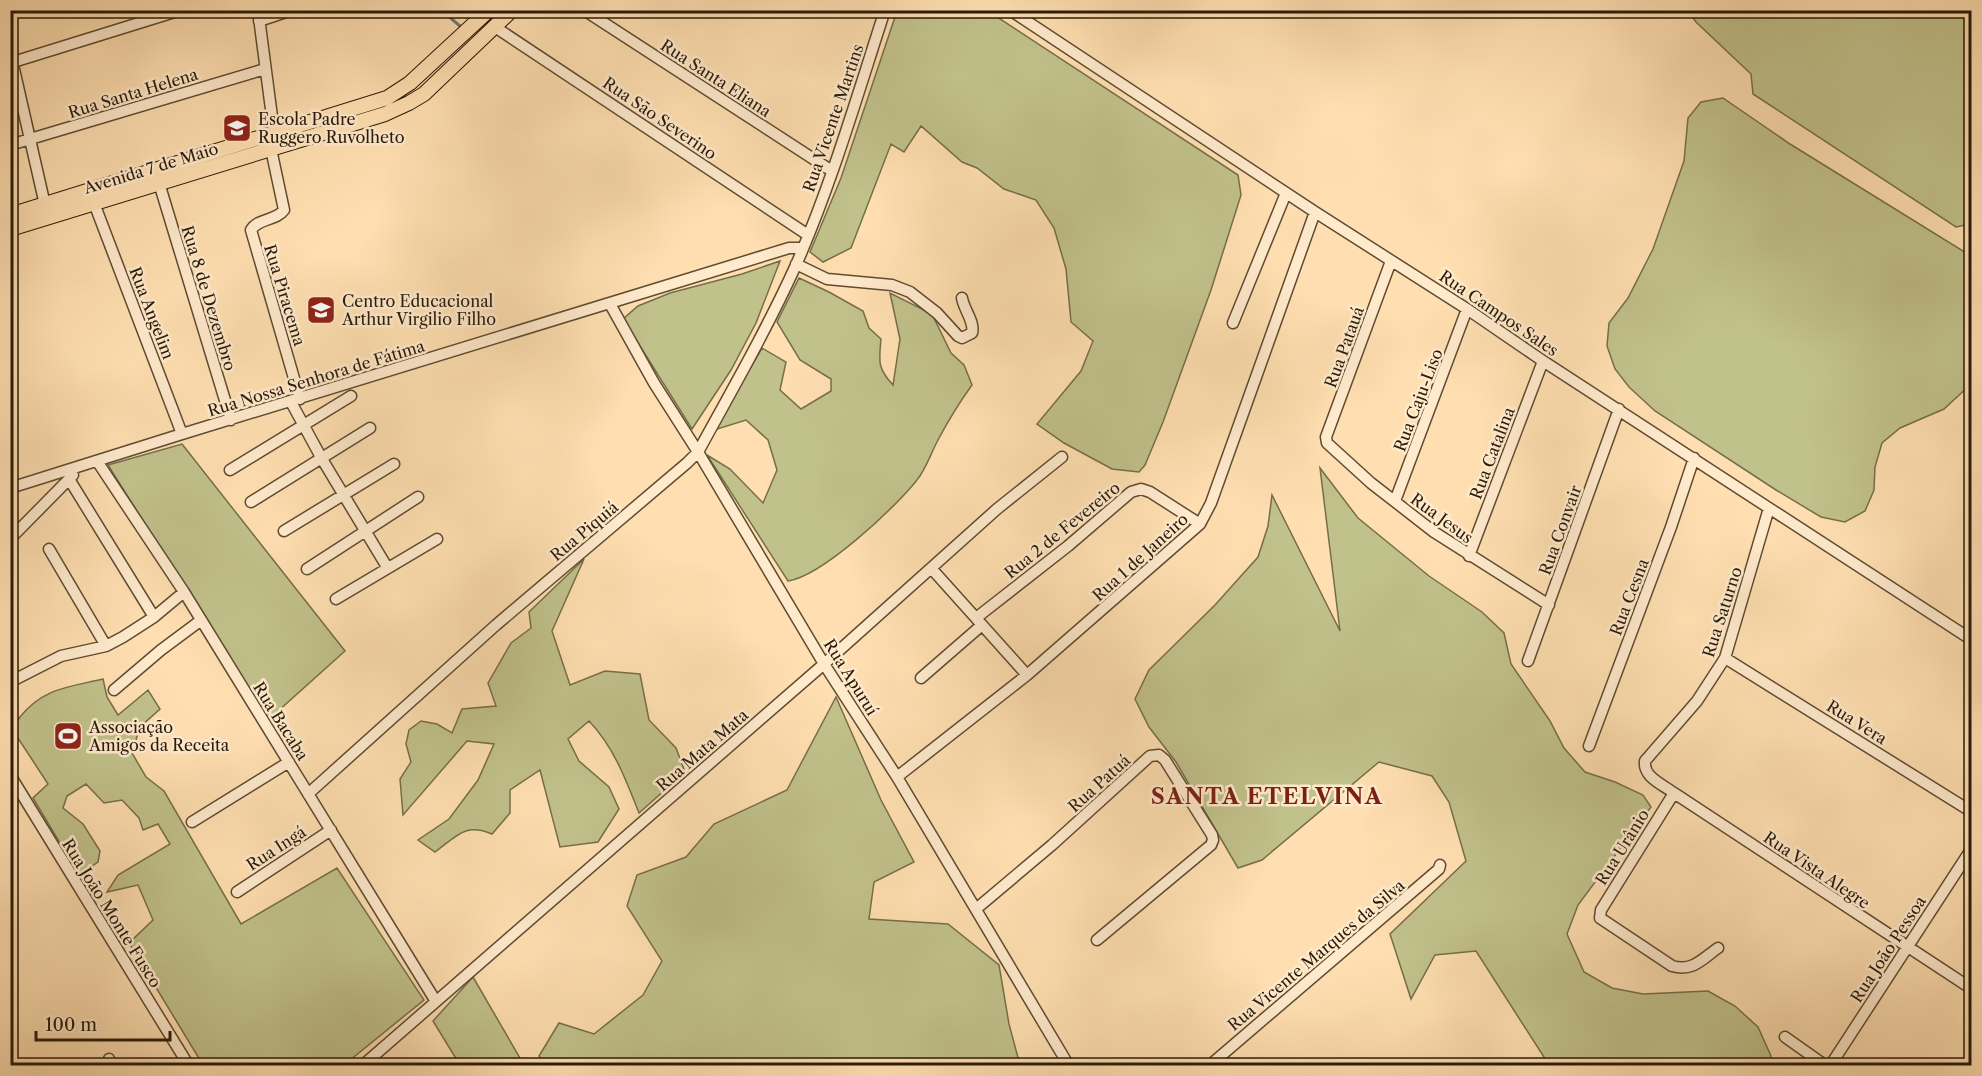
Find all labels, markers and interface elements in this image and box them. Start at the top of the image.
street label: Rua Santa Eliana [657,35,775,121]
street label: Rua Vicente Martins [798,42,868,194]
street label: Rua Santa Helena [66,64,201,122]
street label: Rua São Severino [599,73,721,164]
place label: Escola Padre Ruggero Ruvolheto [258,109,405,147]
school or university icon: Escola Padre Ruggero Ruvolheto [221,112,253,144]
street label: Avenida 7 de Maio [80,138,221,198]
street label: Rua 8 de Dezembro [177,223,241,373]
street label: Rua Piracema [260,242,310,349]
street label: Rua Angelim [125,264,179,362]
street label: Rua Campos Sales [1436,266,1562,360]
place label: Centro Educacional Arthur Virgilio Filho [341,291,496,329]
school or university icon: Centro Educacional Arthur Virgilio Filho [305,294,337,326]
street label: Rua Patauá [1320,303,1368,390]
street label: Rua Nossa Senhora de Fátima [205,335,427,421]
street label: Rua Caju-Liso [1389,346,1447,454]
street label: Rua Catalina [1465,404,1519,502]
street label: Rua 2 de Fevereiro [1000,477,1124,583]
street label: Rua Convair [1535,482,1586,578]
street label: Rua Jesus [1407,489,1477,547]
street label: Rua Piquiá [546,497,622,565]
street label: Rua 1 de Janeiro [1088,509,1192,605]
street label: Rua Cesna [1605,555,1653,638]
street label: Rua Saturno [1698,564,1746,660]
street label: Rua Apuruí [820,635,882,719]
street label: Rua Bacaba [249,678,313,764]
street label: Rua Vera [1823,696,1891,749]
street label: Rua Mata Mata [652,704,752,795]
place label: Associação Amigos da Receita [88,717,230,755]
sports icon: Associação Amigos da Receita [52,720,84,752]
street label: Rua Patuá [1064,750,1135,816]
district label: SANTA ETELVINA [1151,783,1383,810]
street label: Rua Urânio [1591,805,1653,889]
street label: Rua Ingá [242,821,310,875]
street label: Rua Vista Alegre [1760,827,1874,913]
street label: Rua João Monte Fusco [58,835,166,991]
street label: Rua Vicente Marques da Silva [1223,875,1409,1035]
street label: Rua João Pessoa [1846,891,1930,1006]
scale bar [36,1004,170,1042]
text: 100 m [45,1014,97,1036]

